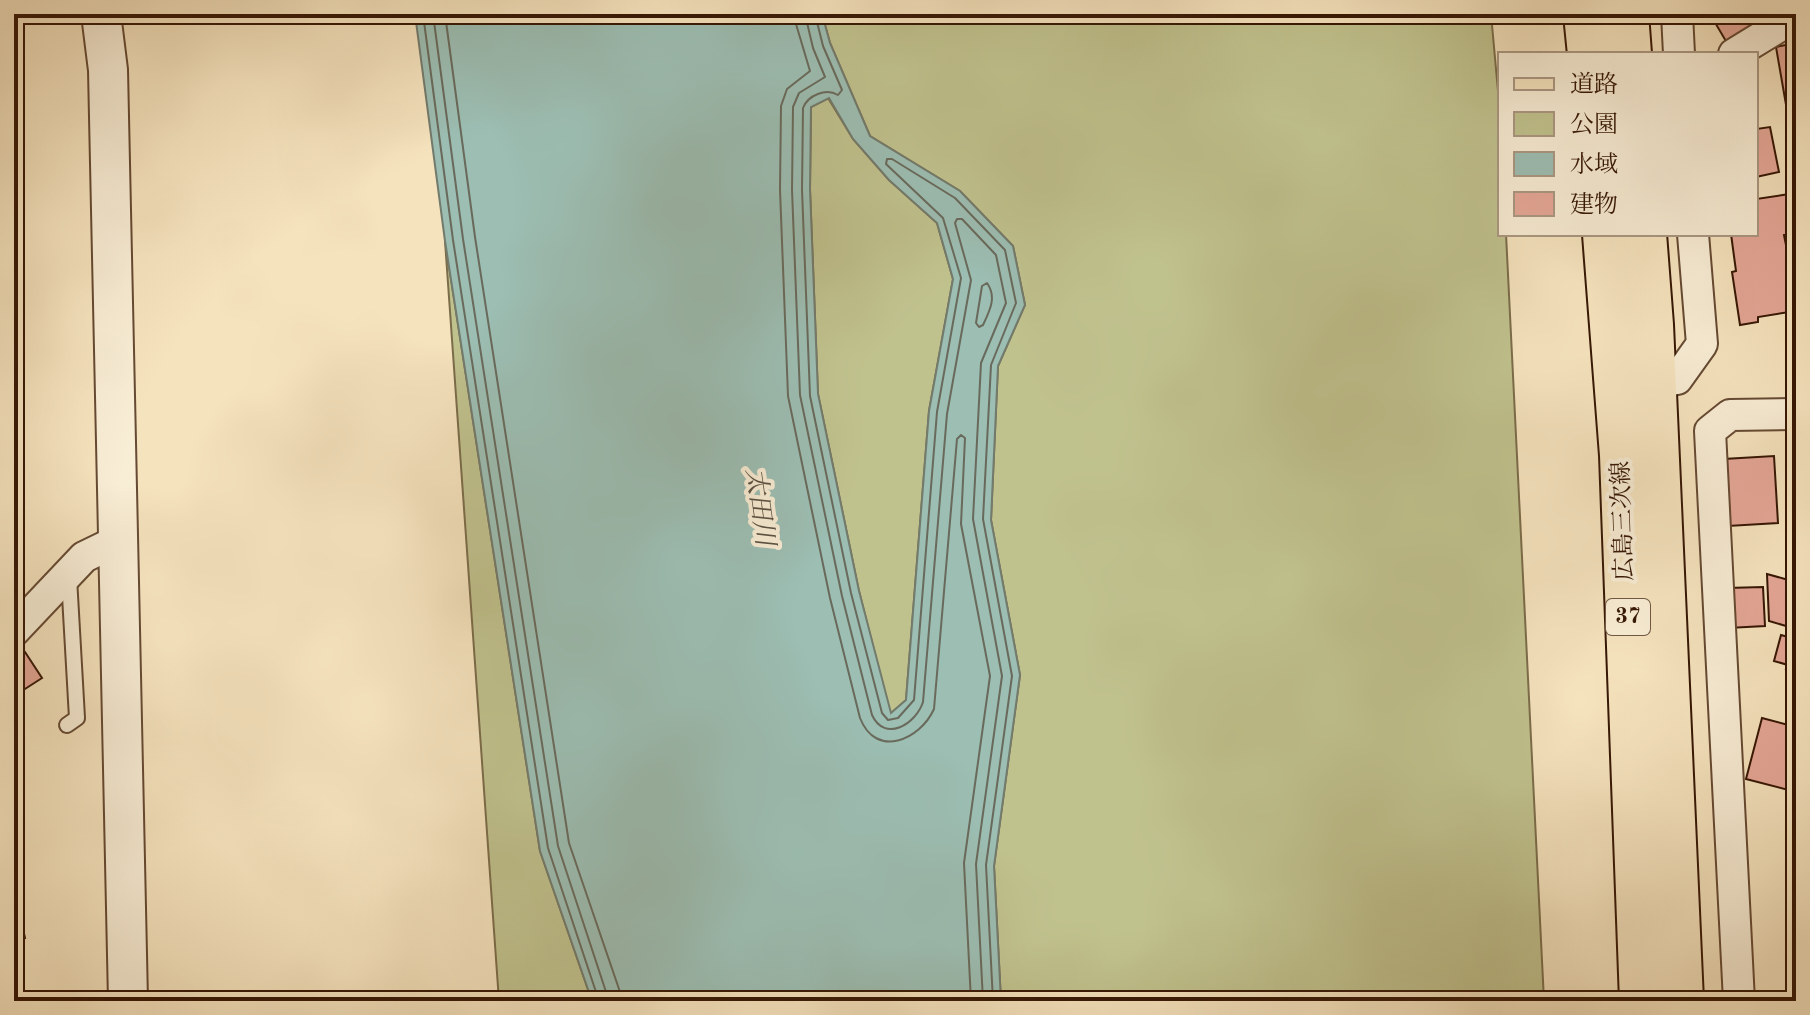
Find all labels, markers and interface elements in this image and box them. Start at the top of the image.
legend [1498,52,1758,236]
text: 道路 [1570,71,1618,98]
text: 公園 [1570,112,1618,138]
text: 水域 [1570,151,1618,178]
text: 建物 [1570,191,1618,218]
street label: 広島三次線 [1607,461,1638,581]
water label: 太田川 [741,466,780,550]
road number: 37 [1606,599,1650,635]

